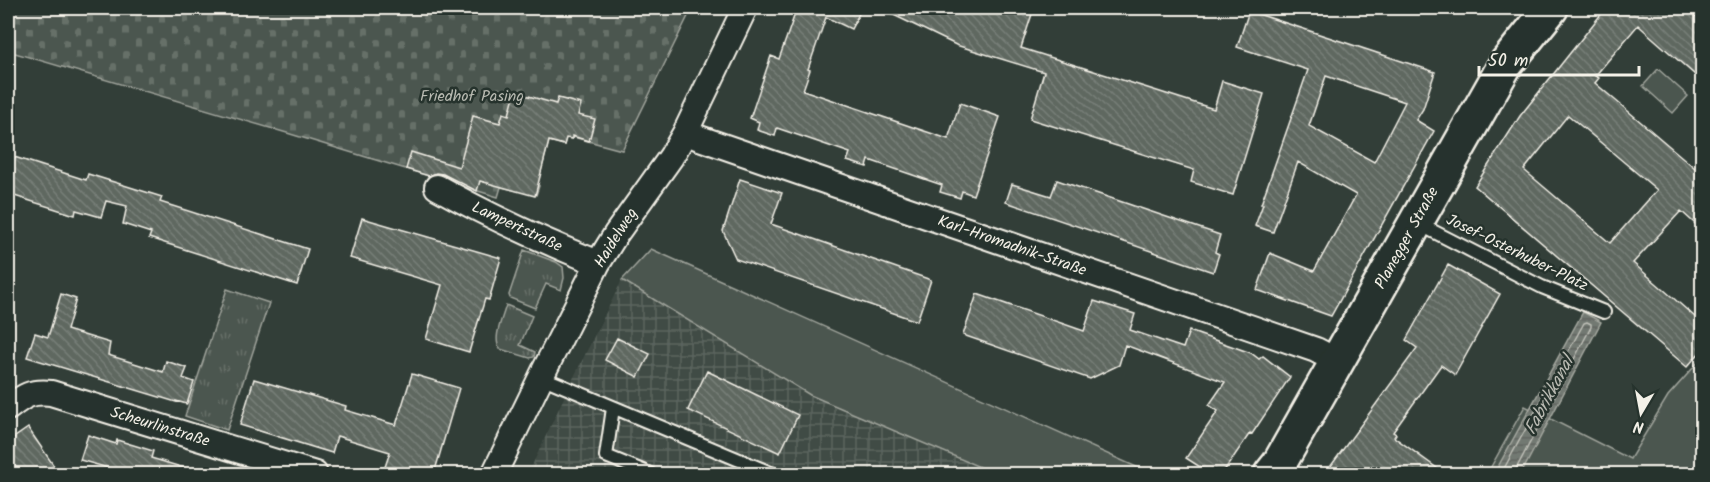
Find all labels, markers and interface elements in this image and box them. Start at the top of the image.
scale bar [1479,39,1640,77]
text: 50 m [1488,47,1528,76]
park label: Friedhof Pasing [420,84,524,109]
street label: Planegger Straße [1368,182,1446,294]
street label: Lampertstraße [467,195,567,259]
street label: Haidelweg [588,203,644,273]
street label: Josef-Osterhuber-Platz [1442,208,1592,298]
street label: Karl-Hromadnik-Straße [934,209,1090,283]
water label: Fabrikkanal [1517,348,1585,440]
north arrow [1611,383,1671,443]
street label: Scheurlinstraße [107,400,213,454]
text: N [1632,413,1646,439]

